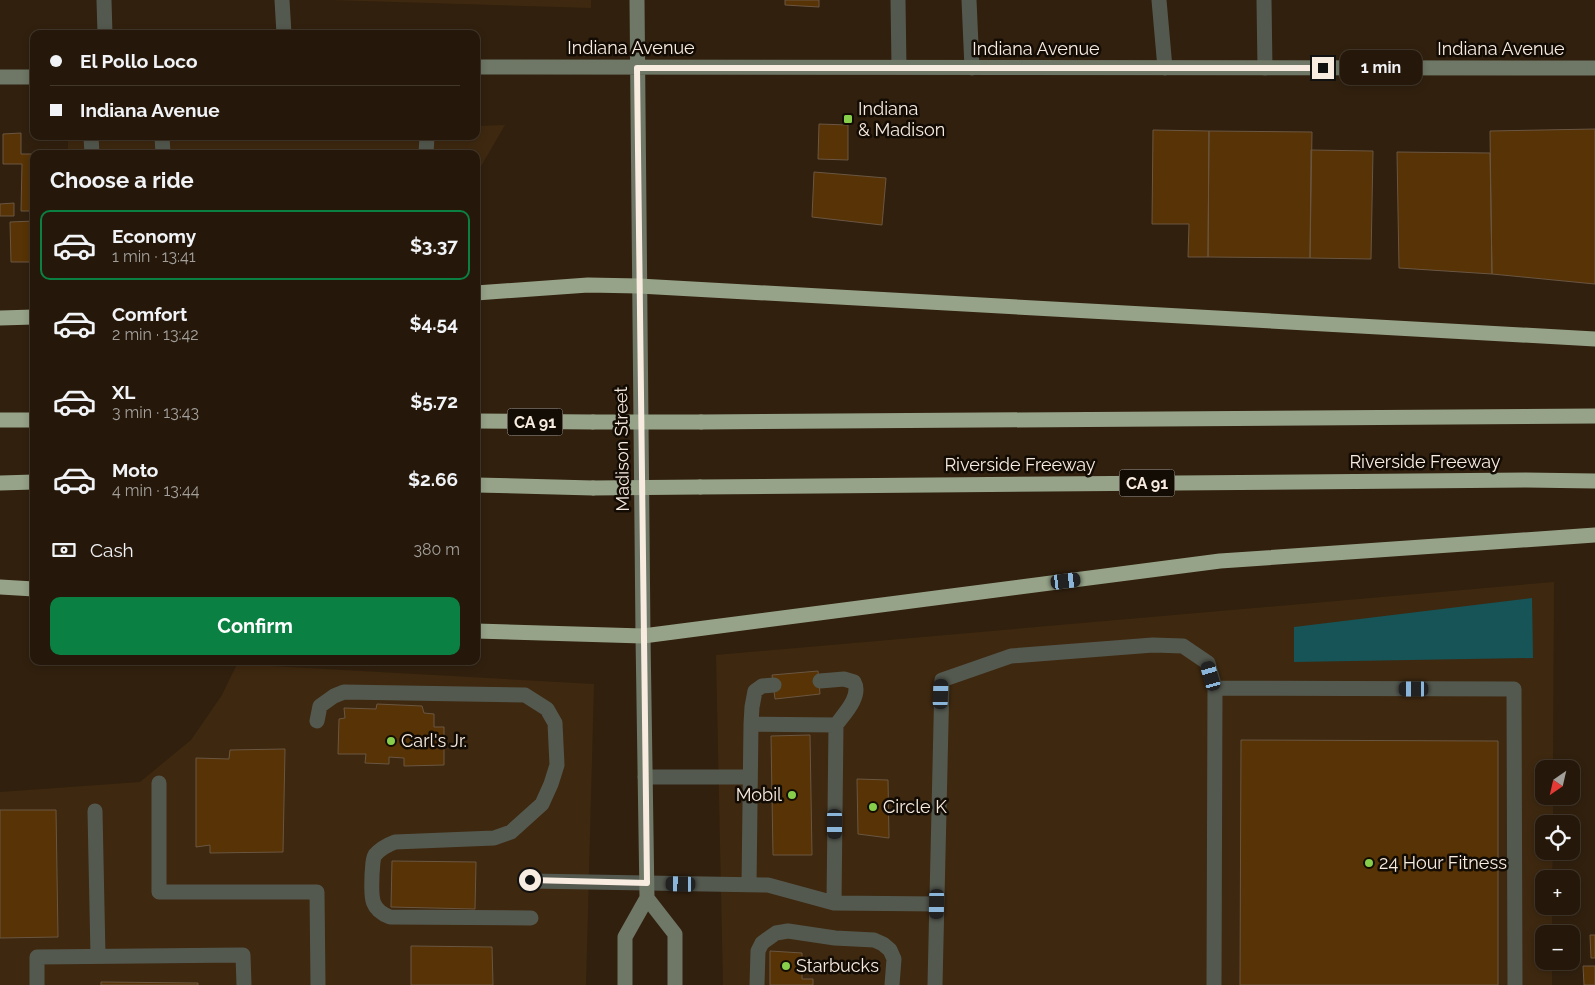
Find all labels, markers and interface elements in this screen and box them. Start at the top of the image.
street label: Indiana Avenue [567,37,695,58]
street label: Indiana Avenue [972,38,1100,59]
street label: Indiana Avenue [1437,38,1565,59]
text: El Pollo Loco [80,50,197,72]
callout: 1 min [1340,50,1423,86]
route end [1312,57,1334,79]
text: 1 min [1361,58,1401,77]
place label: Indiana & Madison [858,98,945,140]
text: Indiana Avenue [80,99,220,121]
marker: Indiana & Madison [842,113,854,125]
text: Choose a ride [50,167,194,193]
icon: car [52,223,97,268]
text: Economy [112,225,196,247]
text: $3.37 [410,234,458,256]
text: 1 min · 13:41 [112,247,196,266]
icon: car [52,301,97,346]
text: Comfort [112,303,187,325]
text: $4.54 [409,312,458,334]
text: 2 min · 13:42 [112,325,199,344]
icon: car [52,379,97,424]
text: XL [112,381,135,403]
street label: Madison Street [610,386,633,512]
text: $5.72 [410,390,458,412]
text: 3 min · 13:43 [112,403,199,422]
road number: CA 91 [508,408,562,436]
street label: Riverside Freeway [1349,451,1501,472]
street label: Riverside Freeway [944,454,1096,475]
icon: car [52,457,97,502]
text: Moto [112,459,158,481]
text: $2.66 [408,468,458,490]
road number: CA 91 [1120,469,1174,496]
text: 4 min · 13:44 [112,481,199,500]
icon: cash [50,536,78,564]
text: Cash [90,539,134,561]
text: 380 m [413,540,460,559]
car [1050,572,1081,590]
button: Confirm [50,597,460,655]
car [1199,660,1222,692]
car [932,679,949,709]
car [1399,682,1429,697]
place label: Carl's Jr. [401,730,467,751]
marker: Carl's Jr. [385,735,397,747]
north arrow [1535,760,1580,805]
map controls [1535,760,1580,970]
place label: Mobil [736,784,782,805]
marker: Mobil [786,789,798,801]
place label: Circle K [883,796,947,817]
marker: Circle K [867,801,879,813]
car [827,809,842,839]
button: locate [1535,815,1580,860]
place label: 24 Hour Fitness [1379,852,1507,873]
marker: 24 Hour Fitness [1363,857,1375,869]
route start [519,869,541,891]
button: + [1535,870,1580,915]
car [665,876,696,892]
car [929,889,944,919]
button: − [1535,925,1580,970]
place label: Starbucks [796,955,879,976]
marker: Starbucks [780,960,792,972]

